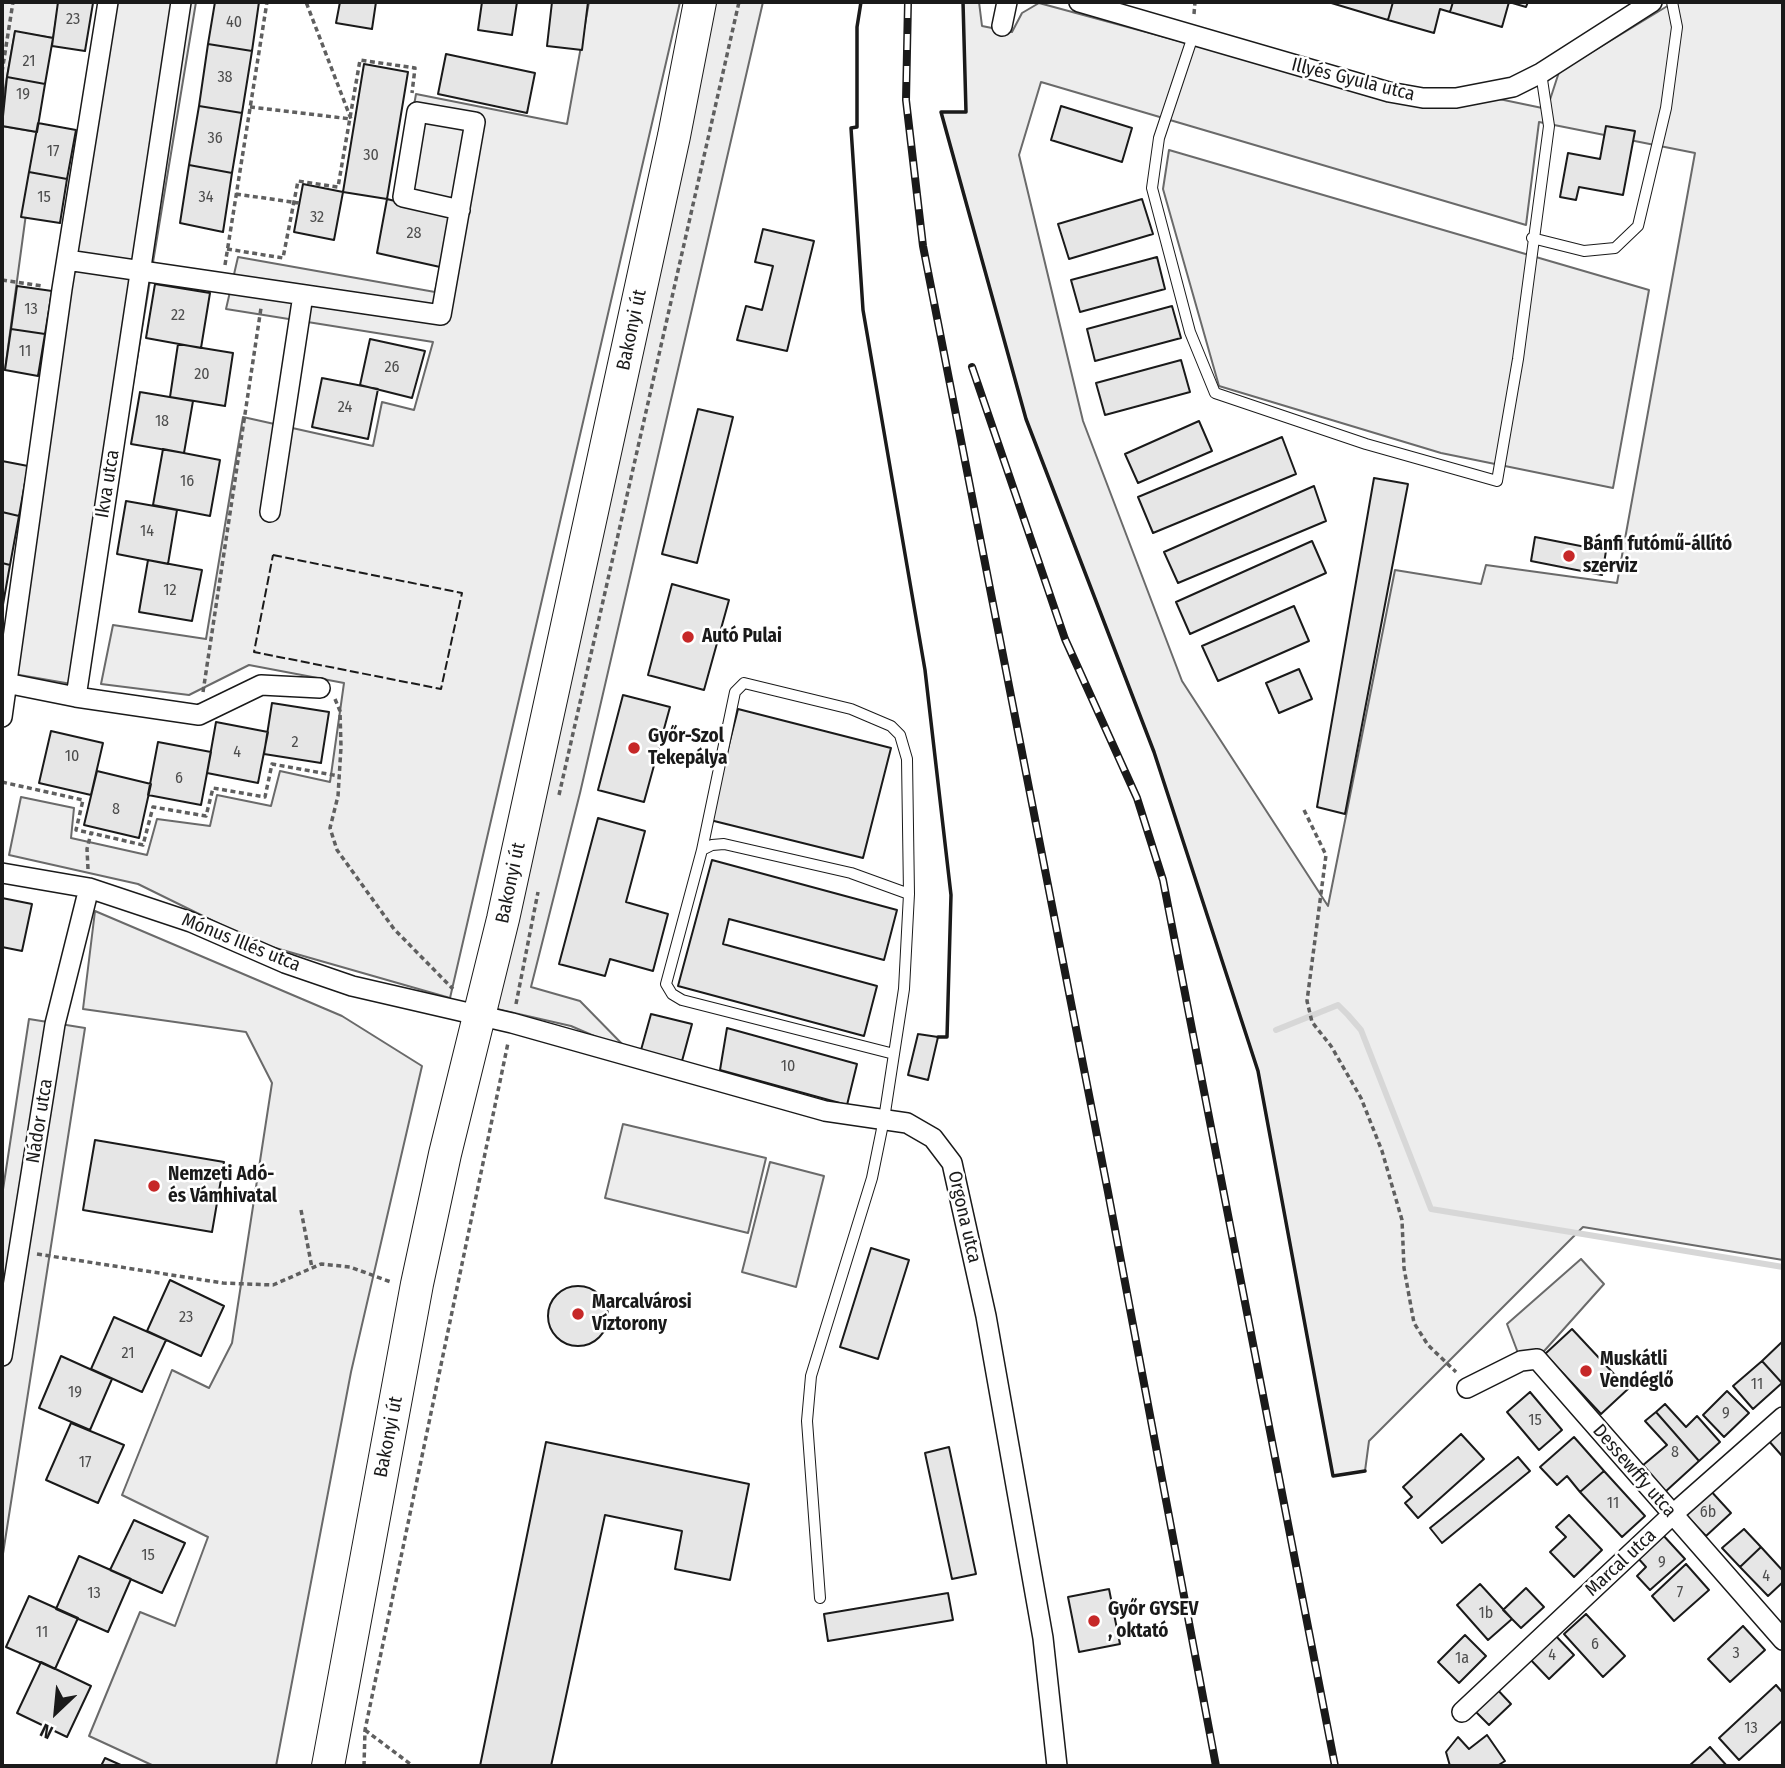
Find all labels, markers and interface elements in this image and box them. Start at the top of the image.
house number: 23 [66,10,80,30]
house number: 40 [226,13,242,33]
house number: 21 [23,52,35,72]
street label: Illyés Gyula utca [1289,54,1417,106]
house number: 38 [217,68,233,88]
house number: 19 [16,85,30,105]
house number: 36 [207,129,223,149]
house number: 17 [47,142,59,162]
house number: 30 [363,146,379,166]
house number: 15 [37,188,51,208]
house number: 34 [199,188,213,208]
house number: 32 [310,208,324,228]
house number: 28 [406,224,422,244]
street label: Bakonyi út [612,287,652,373]
house number: 13 [24,300,38,320]
house number: 22 [171,306,185,326]
house number: 11 [19,342,31,362]
house number: 26 [385,358,399,378]
house number: 20 [194,365,210,385]
house number: 24 [338,398,352,418]
house number: 18 [155,412,169,432]
street label: Ikva utca [91,448,125,520]
house number: 16 [180,472,194,492]
house number: 14 [140,522,154,542]
place label: Bánfi futómű-állító szerviz [1583,534,1732,578]
marker: Bánfi futómű-állító szerviz [1561,548,1577,564]
house number: 12 [163,581,177,601]
place label: Autó Pulai [702,626,782,648]
marker: Autó Pulai [680,629,696,645]
place label: Győr-Szol Tekepálya [648,726,727,770]
house number: 2 [291,733,299,753]
marker: Győr-Szol Tekepálya [626,740,642,756]
house number: 4 [233,743,241,763]
house number: 10 [65,747,79,767]
house number: 6 [175,769,183,789]
house number: 8 [112,800,120,820]
street label: Bakonyi út [491,840,531,926]
street label: Mónus Illés utca [178,909,304,977]
house number: 10 [781,1057,795,1077]
street label: Nádor utca [22,1077,58,1165]
place label: Nemzeti Adó- és Vámhivatal [168,1164,277,1208]
street label: Orgona utca [942,1169,986,1265]
marker: Nemzeti Adó- és Vámhivatal [146,1178,162,1194]
place label: Marcalvárosi Víztorony [592,1292,692,1336]
marker: Marcalvárosi Víztorony [570,1306,586,1322]
house number: 23 [179,1308,193,1328]
house number: 21 [122,1344,134,1364]
place label: Muskátli Vendéglő [1600,1349,1674,1393]
marker: Muskátli Vendéglő [1578,1363,1594,1379]
house number: 11 [1751,1375,1763,1395]
house number: 19 [68,1383,82,1403]
street label: Bakonyi út [370,1395,408,1479]
house number: 9 [1722,1404,1730,1424]
house number: 15 [1528,1411,1542,1431]
street label: Dessewffy utca [1587,1420,1681,1522]
house number: 8 [1671,1443,1679,1463]
house number: 17 [79,1453,91,1473]
house number: 11 [1607,1494,1619,1514]
house number: 6b [1700,1503,1716,1523]
street label: Marcal utca [1581,1524,1661,1602]
house number: 15 [141,1546,155,1566]
house number: 9 [1658,1553,1666,1573]
house number: 4 [1762,1567,1770,1587]
house number: 7 [1677,1583,1683,1603]
house number: 13 [87,1584,101,1604]
place label: Győr GYSEV , oktató [1108,1599,1199,1643]
house number: 1b [1479,1604,1493,1624]
marker: Győr GYSEV , oktató [1086,1613,1102,1629]
house number: 11 [36,1623,48,1643]
house number: 6 [1591,1635,1599,1655]
house number: 3 [1732,1644,1740,1664]
house number: 4 [1548,1646,1556,1666]
house number: 1a [1455,1649,1469,1669]
north arrow [21,1677,91,1747]
text: N [36,1718,57,1744]
house number: 13 [1744,1719,1758,1739]

